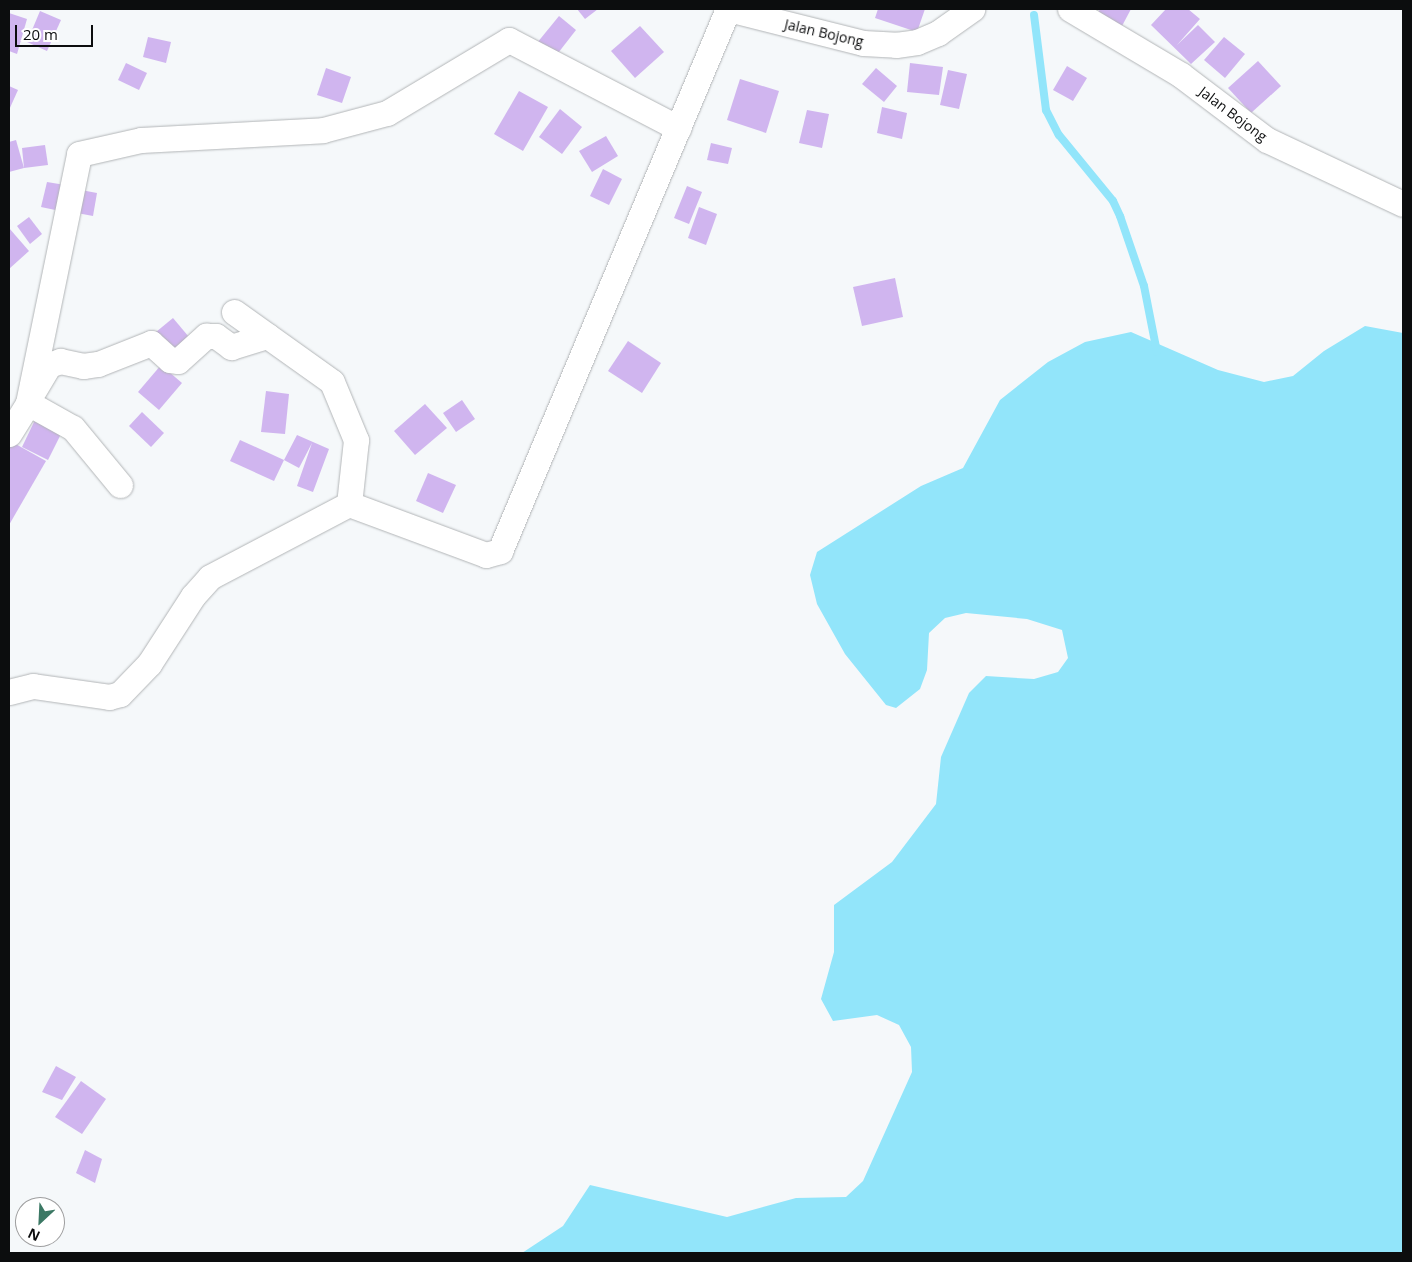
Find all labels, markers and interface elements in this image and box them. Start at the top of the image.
scale bar [18,15,95,47]
street label: Jalan Bojong [783,16,865,50]
text: 20 m [23,24,58,44]
street label: Jalan Bojong [1196,83,1270,145]
north arrow [15,1197,65,1247]
text: N [25,1224,43,1246]

